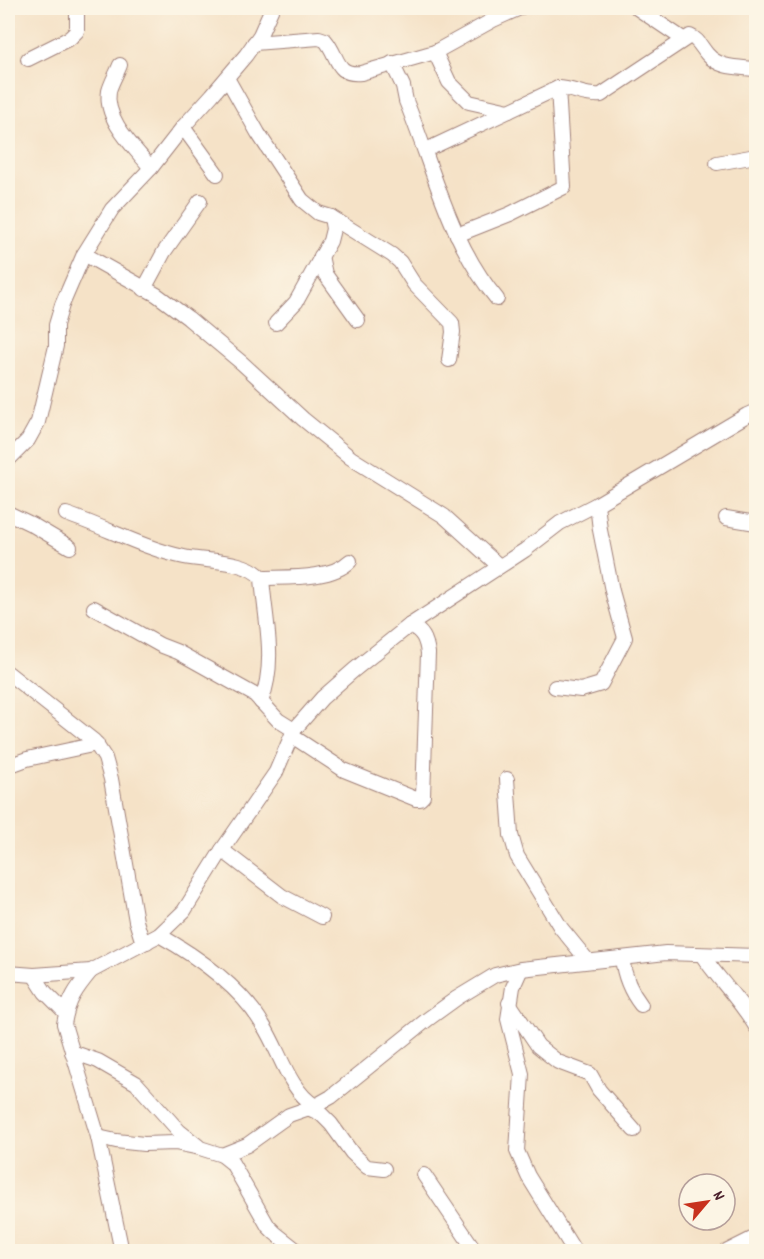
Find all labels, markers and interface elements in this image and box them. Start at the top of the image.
north arrow [677,1172,737,1232]
text: N [706,1187,730,1205]

